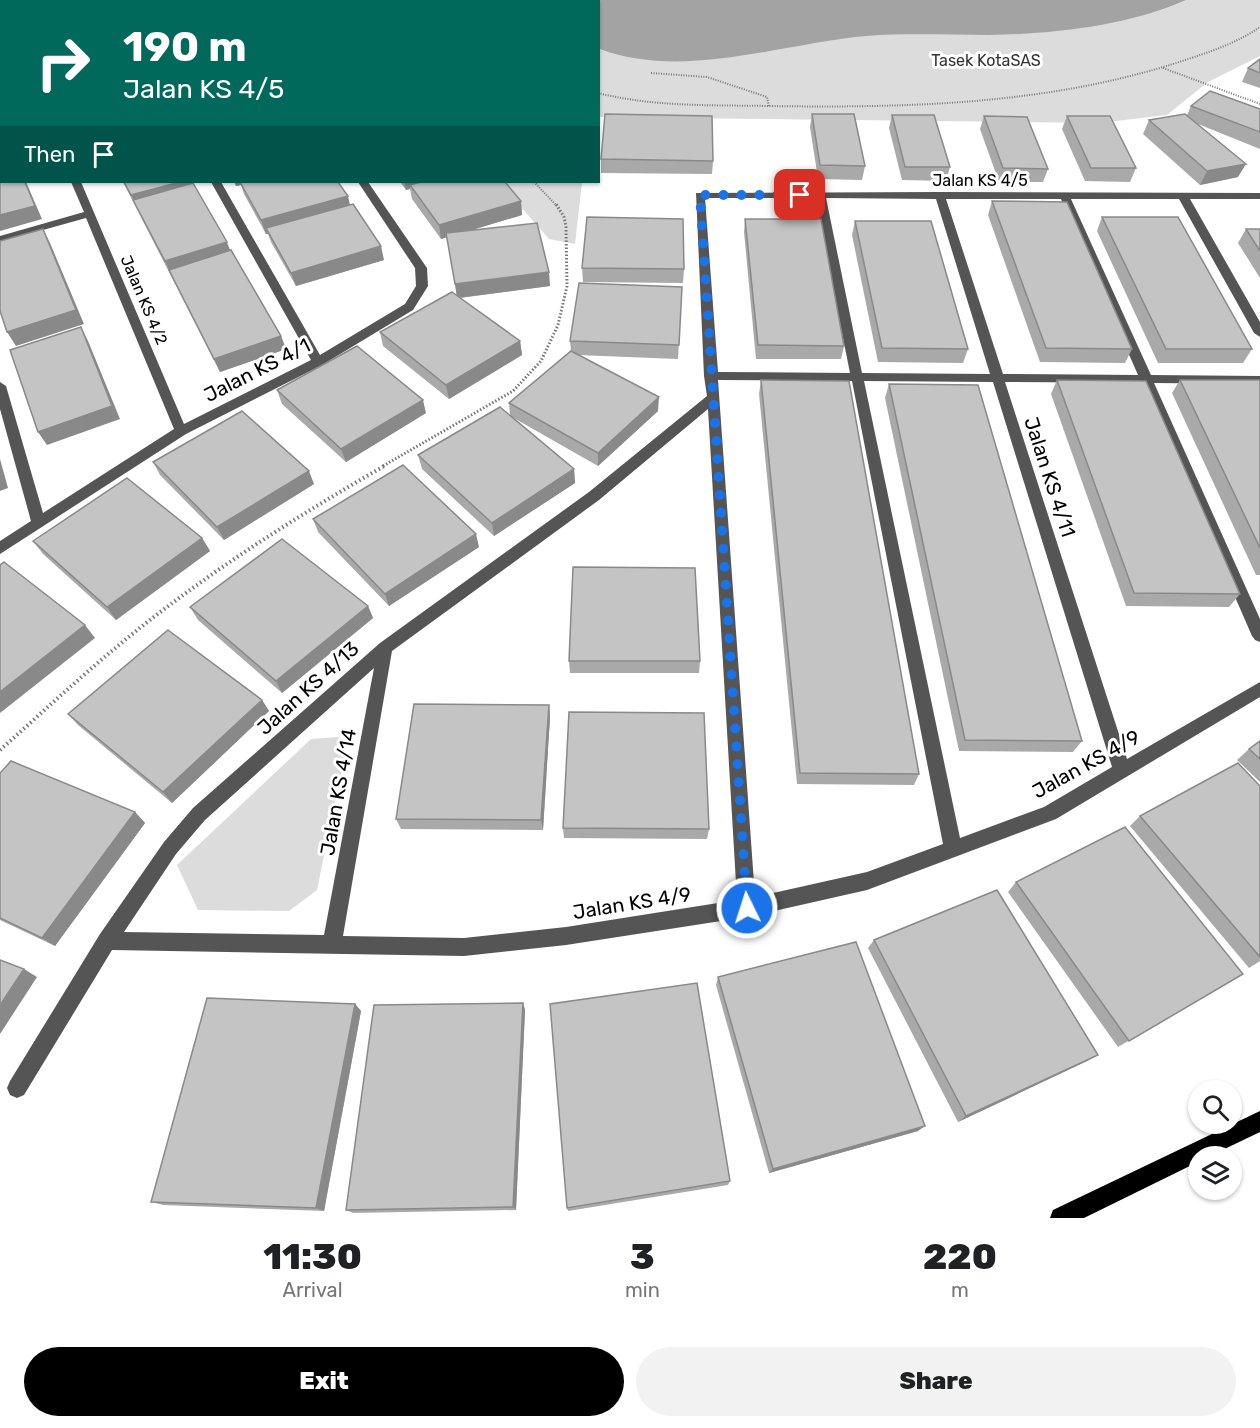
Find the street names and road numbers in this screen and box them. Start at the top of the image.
street label: Jalan KS 4/5 [932,171,1028,190]
street label: Jalan KS 4/2 [117,252,171,348]
street label: Jalan KS 4/1 [200,333,314,407]
street label: Jalan KS 4/11 [1019,414,1081,540]
street label: Jalan KS 4/13 [252,636,364,740]
street label: Jalan KS 4/9 [1028,725,1144,803]
street label: Jalan KS 4/14 [315,727,361,857]
street label: Jalan KS 4/9 [571,882,693,924]

